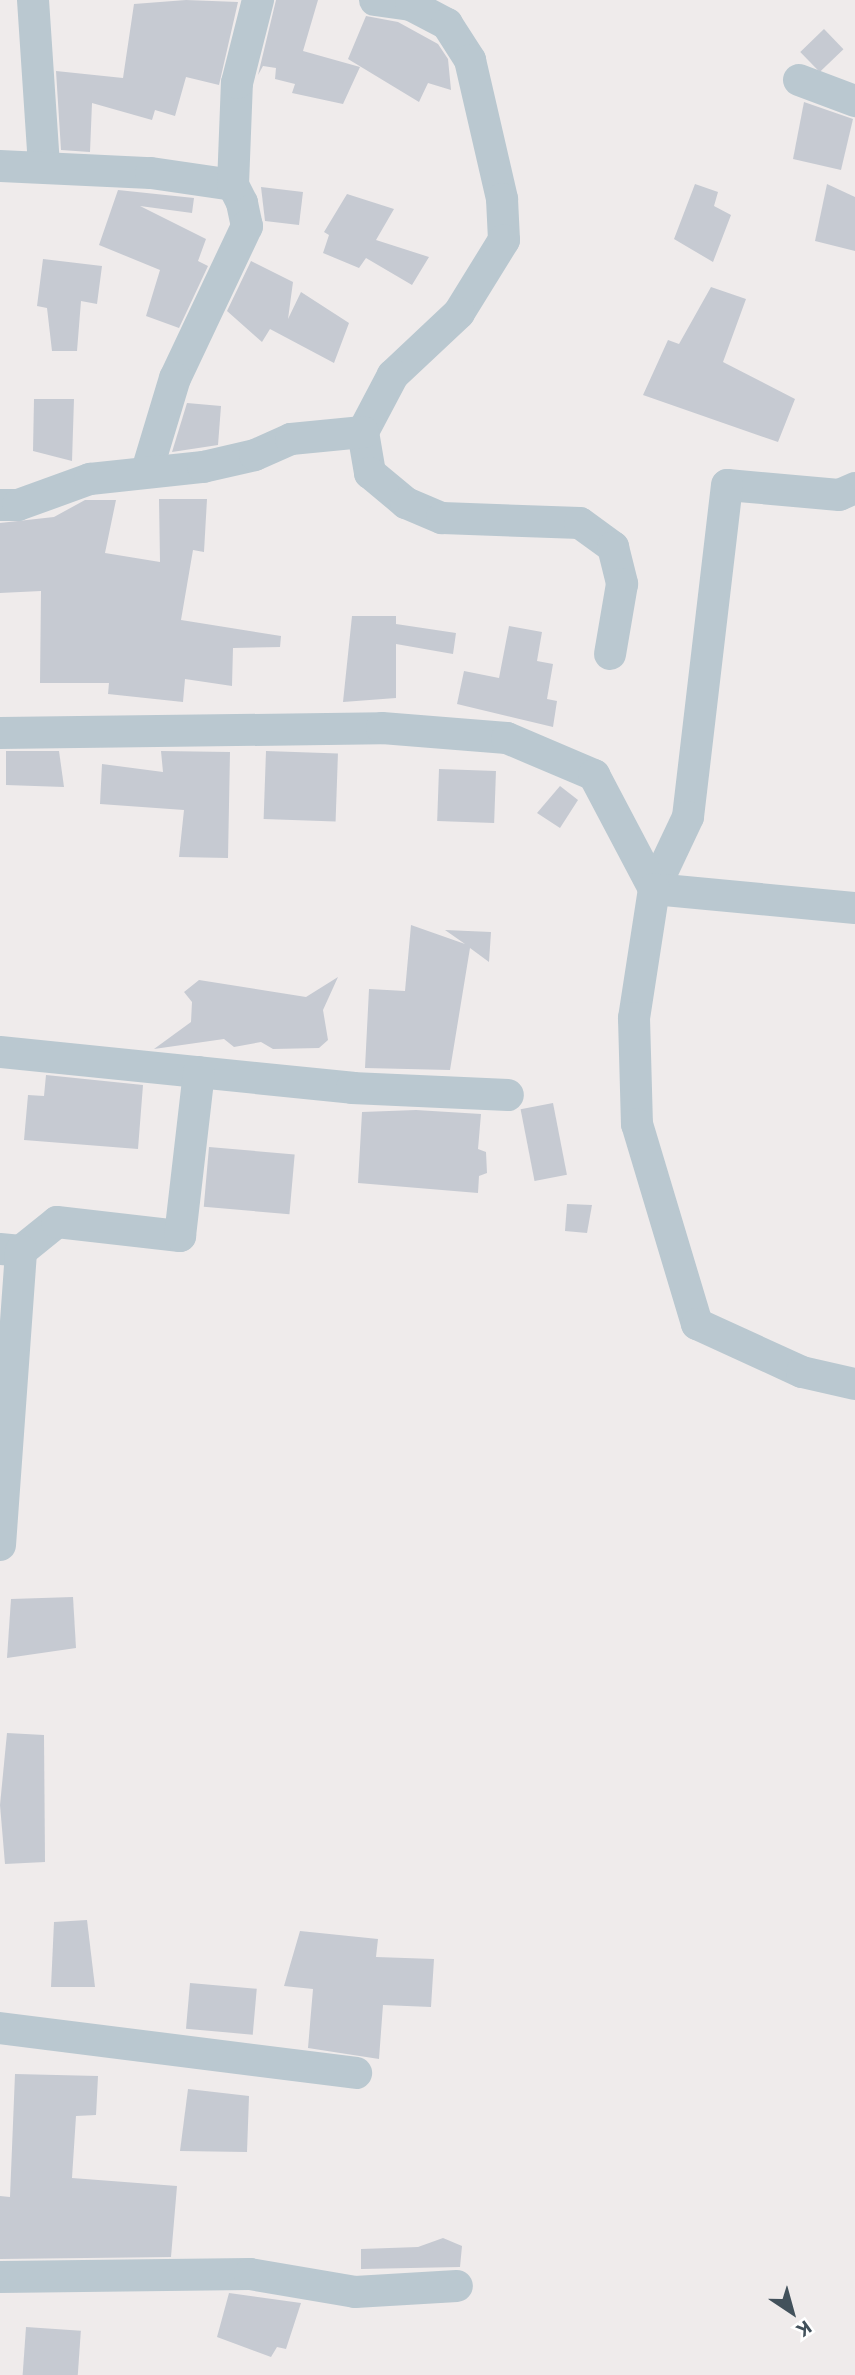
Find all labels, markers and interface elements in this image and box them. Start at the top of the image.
north arrow [757,2277,827,2347]
text: K [792,2315,817,2343]

